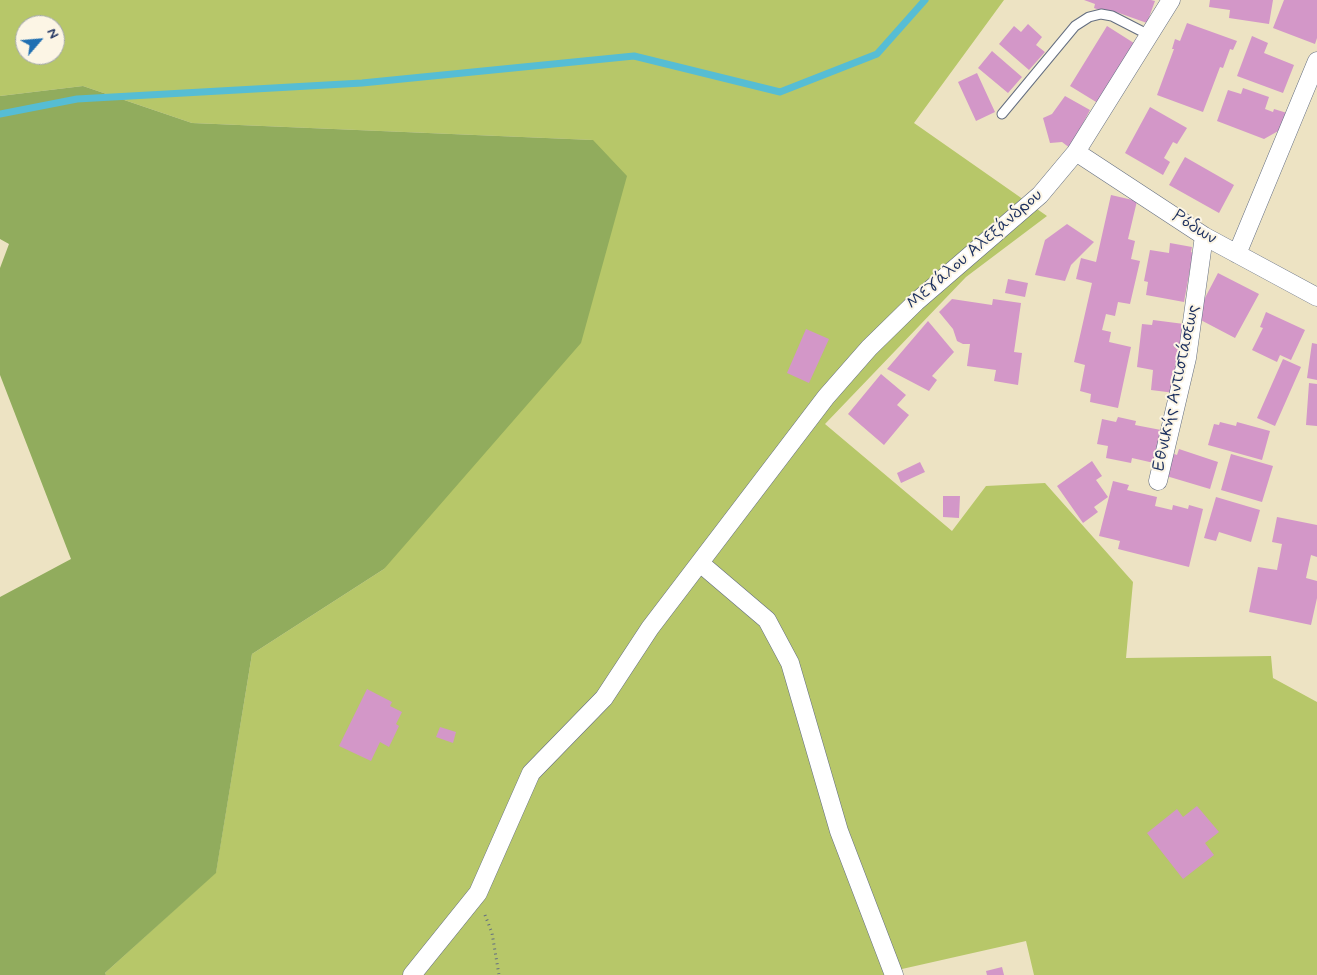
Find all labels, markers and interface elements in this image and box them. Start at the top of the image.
north arrow [15,15,65,65]
text: N [42,25,63,42]
street label: Μεγάλου Αλεξάνδρου [903,185,1047,315]
street label: Ρόδων [1168,206,1220,250]
street label: Εθνικής Αντιστάσεως [1149,303,1205,473]

